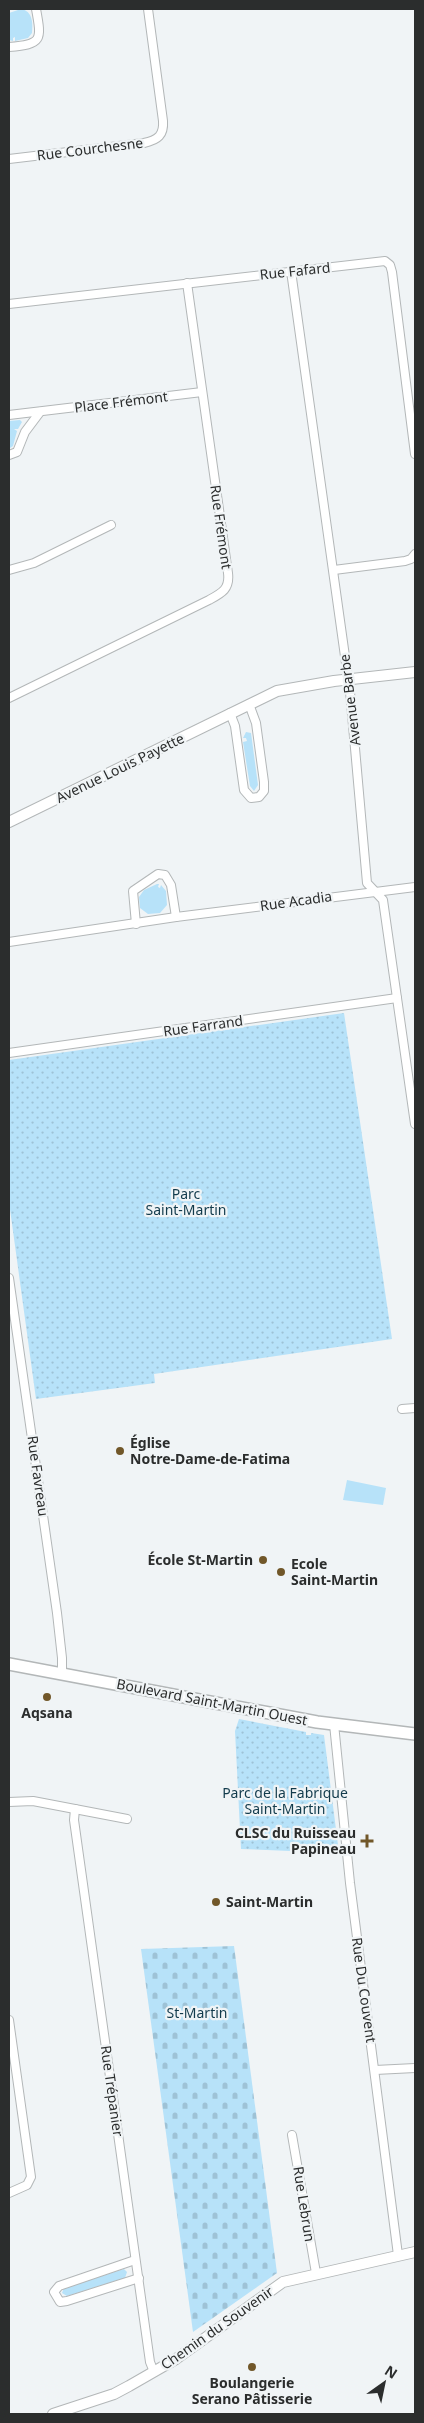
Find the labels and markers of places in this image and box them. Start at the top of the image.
place label: Église Notre-Dame-de-Fatima [130,1433,290,1468]
marker: Église Notre-Dame-de-Fatima [114,1445,126,1457]
place label: École St-Martin [148,1550,253,1569]
marker: École St-Martin [257,1554,269,1566]
place label: Ecole Saint-Martin [291,1554,378,1589]
marker: Ecole Saint-Martin [275,1566,287,1578]
marker: Aqsana [41,1691,53,1703]
place label: Aqsana [21,1703,73,1722]
place label: CLSC du Ruisseau Papineau [235,1823,356,1858]
marker: CLSC du Ruisseau Papineau [360,1834,374,1848]
place label: Saint-Martin [226,1892,313,1911]
marker: Saint-Martin [210,1896,222,1908]
marker: Boulangerie Serano Pâtisserie [246,2361,258,2373]
place label: Boulangerie Serano Pâtisserie [192,2373,312,2408]

